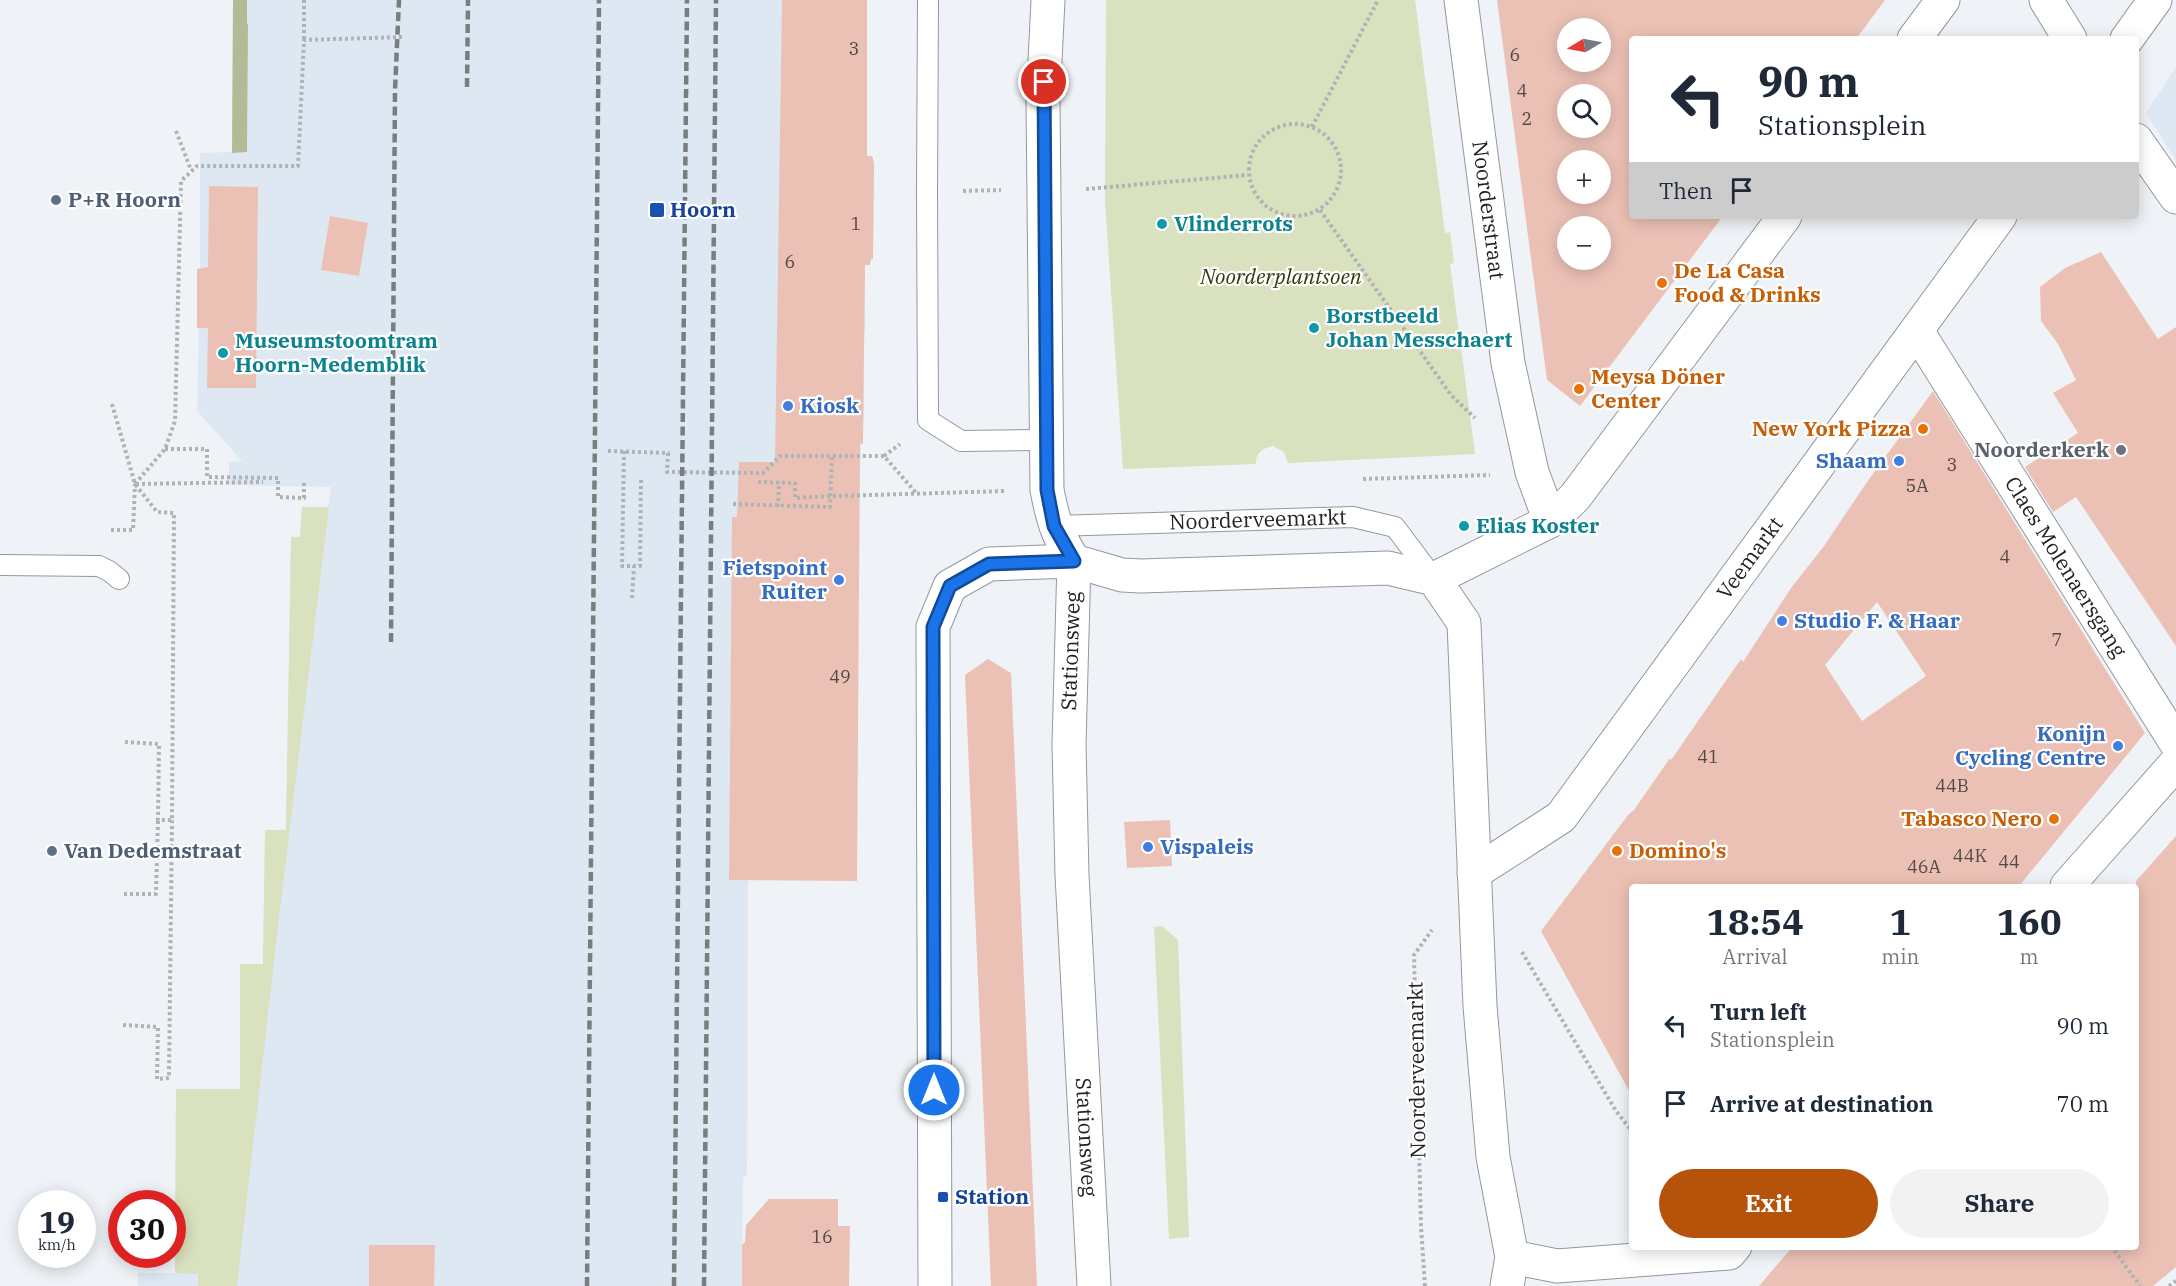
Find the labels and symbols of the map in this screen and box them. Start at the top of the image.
north arrow [1557,18,1611,72]
house number: 3 [849,37,859,60]
house number: 6 [1510,43,1520,66]
pin [1018,56,1069,107]
house number: 4 [1517,79,1527,102]
house number: 2 [1522,107,1532,130]
street label: Noorderstraat [1466,139,1512,281]
place label: P+R Hoorn [68,185,181,213]
marker: P+R Hoorn [49,193,63,207]
place label: Hoorn [670,195,736,223]
marker: Hoorn [648,201,666,219]
place label: Vlinderrots [1174,209,1293,237]
house number: 1 [851,212,861,235]
marker: Vlinderrots [1155,217,1169,231]
house number: 6 [785,250,795,273]
place label: De La Casa Food & Drinks [1674,256,1821,308]
park label: Noorderplantsoen [1199,262,1362,290]
marker: De La Casa Food & Drinks [1655,276,1669,290]
place label: Borstbeeld Johan Messchaert [1326,301,1513,353]
marker: Borstbeeld Johan Messchaert [1307,321,1321,335]
place label: Museumstoomtram Hoorn-Medemblik [235,326,438,378]
marker: Museumstoomtram Hoorn-Medemblik [216,346,230,360]
place label: Meysa Döner Center [1591,362,1726,414]
marker: Meysa Döner Center [1572,382,1586,396]
place label: Kiosk [800,391,859,419]
marker: Kiosk [781,399,795,413]
place label: New York Pizza [1752,414,1911,442]
marker: New York Pizza [1916,422,1930,436]
place label: Noorderkerk [1974,435,2109,463]
marker: Noorderkerk [2114,443,2128,457]
place label: Shaam [1816,446,1887,474]
house number: 3 [1947,453,1957,476]
marker: Shaam [1892,454,1906,468]
street label: Claes Molenaersgang [1999,471,2134,663]
house number: 5A [1905,474,1929,497]
street label: Noorderveemarkt [1169,502,1347,536]
place label: Elias Koster [1476,511,1600,539]
street label: Veemarkt [1710,511,1789,604]
marker: Elias Koster [1457,519,1471,533]
house number: 4 [2000,545,2010,568]
place label: Fietspoint Ruiter [722,553,828,605]
marker: Fietspoint Ruiter [832,573,846,587]
street label: Stationsweg [1054,590,1086,711]
place label: Studio F. & Haar [1794,606,1961,634]
marker: Studio F. & Haar [1775,614,1789,628]
house number: 7 [2052,628,2062,651]
house number: 49 [829,665,851,688]
place label: Konijn Cycling Centre [1955,719,2106,771]
marker: Konijn Cycling Centre [2111,739,2125,753]
house number: 41 [1697,745,1719,768]
house number: 44B [1935,774,1969,797]
place label: Tabasco Nero [1901,804,2042,832]
marker: Tabasco Nero [2047,812,2061,826]
place label: Vispaleis [1160,832,1254,860]
place label: Van Dedemstraat [64,836,242,864]
place label: Domino's [1629,836,1726,864]
marker: Vispaleis [1141,840,1155,854]
marker: Van Dedemstraat [45,844,59,858]
marker: Domino's [1610,844,1624,858]
house number: 44K [1953,844,1987,867]
house number: 44 [1998,850,2020,873]
house number: 46A [1907,855,1942,878]
street label: Noorderveemarkt [1400,981,1432,1159]
position arrow [902,1058,966,1122]
street label: Stationsweg [1070,1077,1104,1198]
place label: Station [955,1182,1029,1210]
speed limit sign: 30 [108,1190,186,1268]
marker: Station [936,1190,950,1204]
house number: 16 [811,1225,833,1248]

